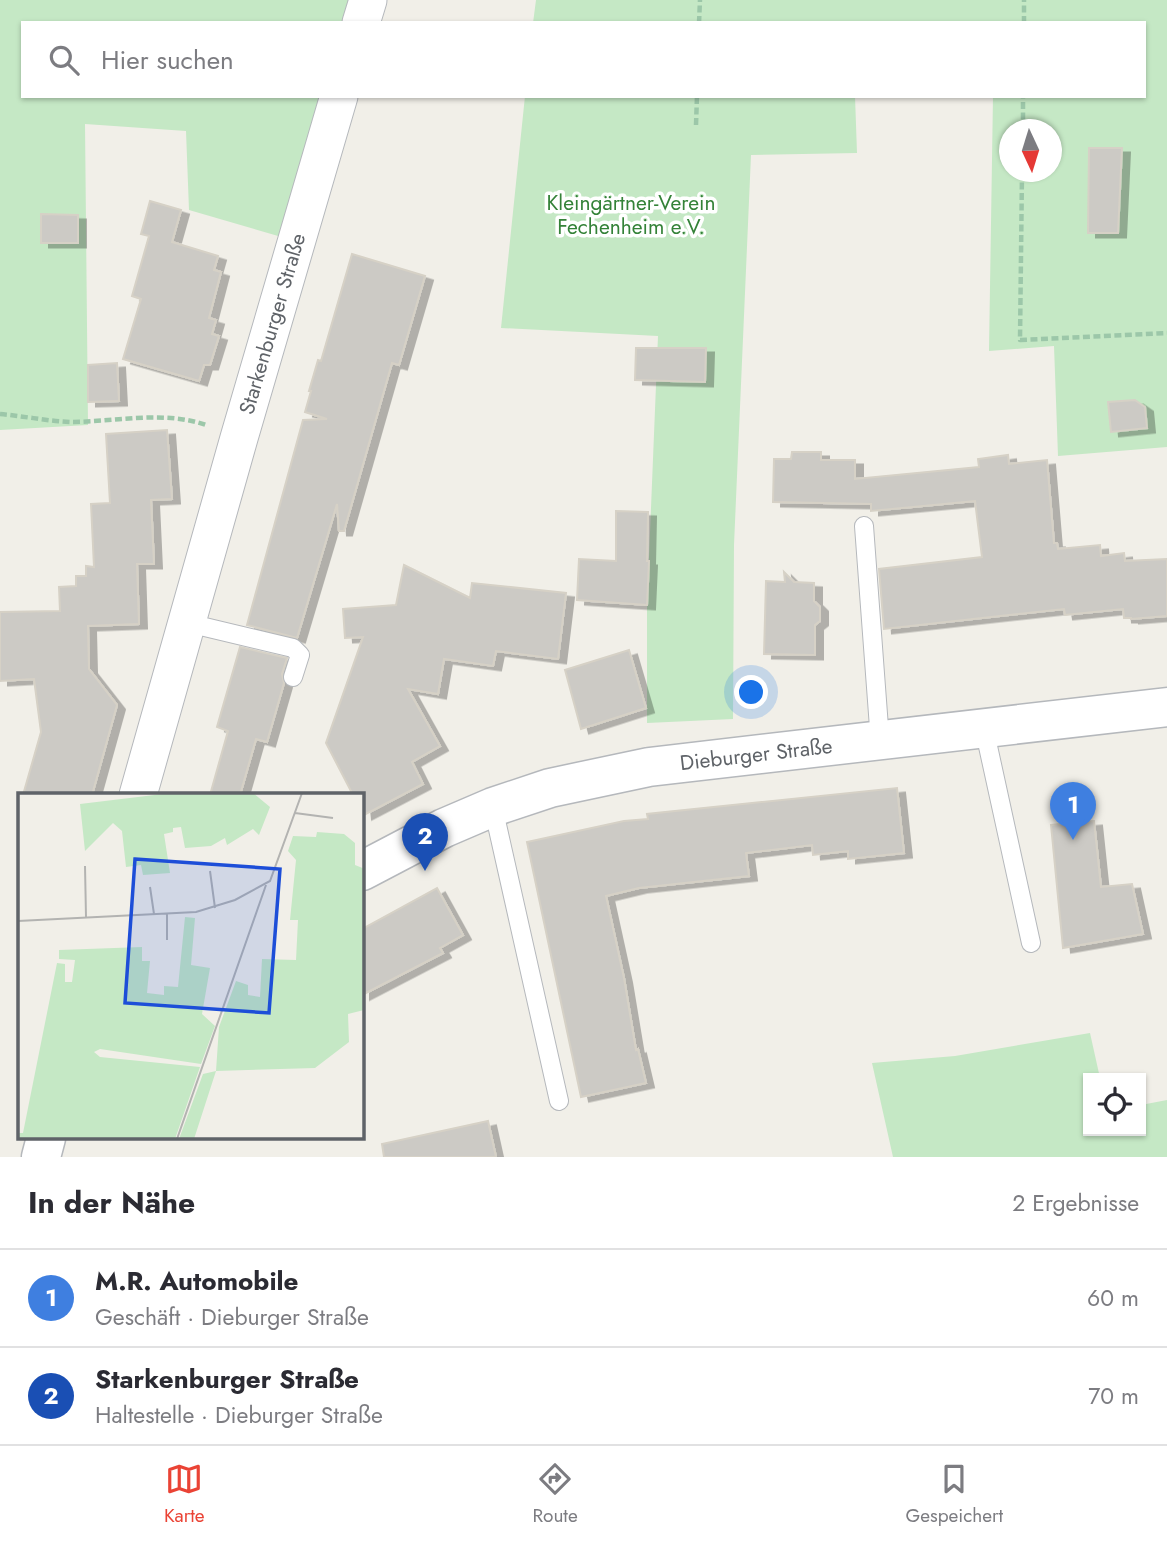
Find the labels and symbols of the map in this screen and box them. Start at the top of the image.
north arrow [999,119,1062,182]
park label: Kleingärtner-Verein Fechenheim e.V. [546,188,716,242]
street label: Starkenburger Straße [232,229,313,418]
your location [734,675,768,709]
street label: Dieburger Straße [678,731,834,778]
pin: 1 [1050,782,1096,840]
inset map [18,793,364,1140]
pin: 2 [402,813,448,871]

